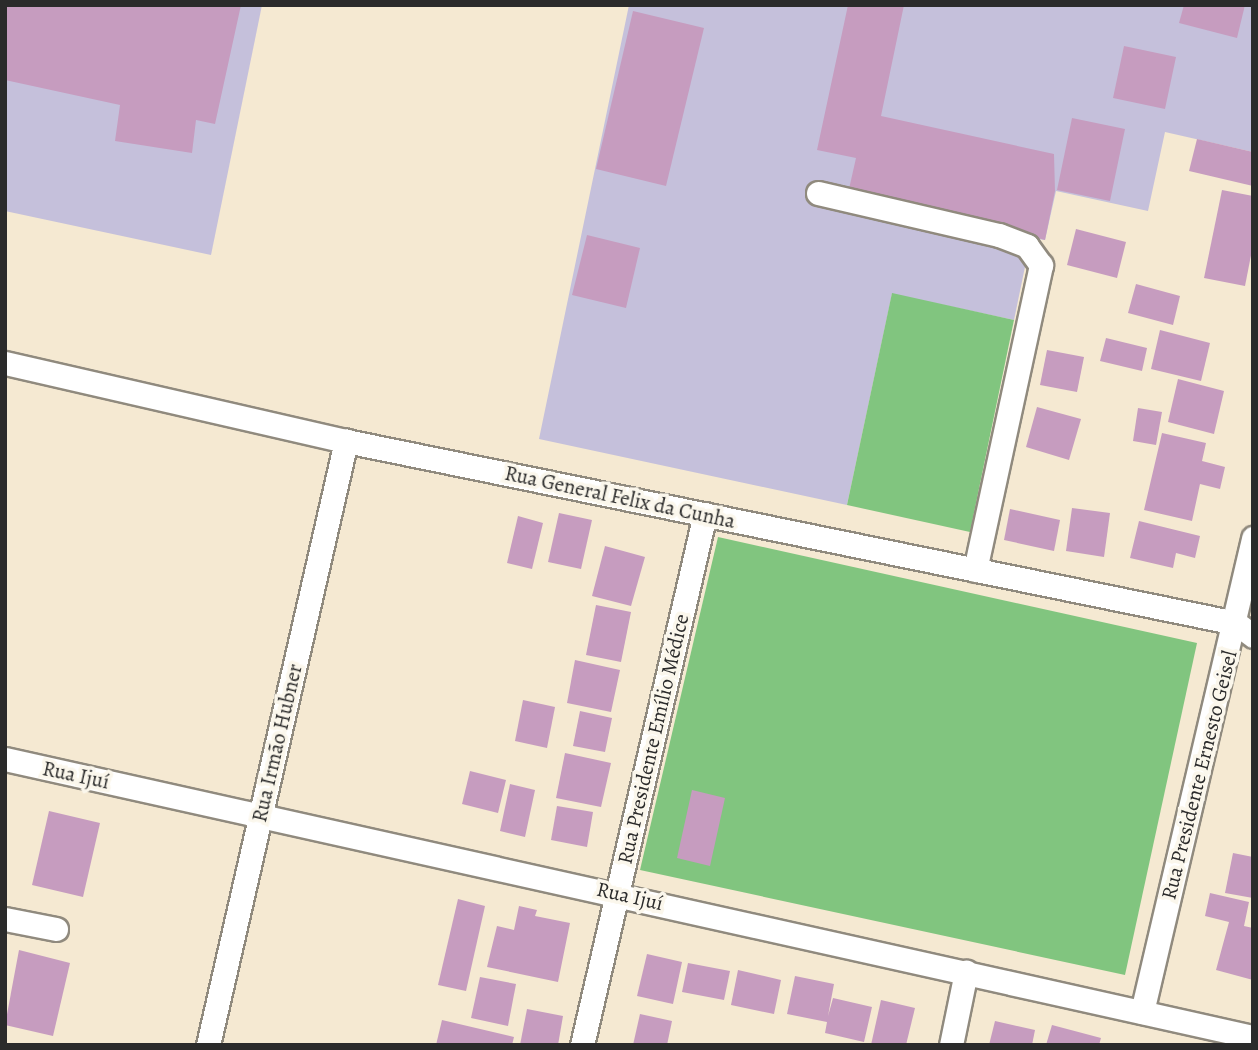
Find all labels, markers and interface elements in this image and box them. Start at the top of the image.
street label: Rua General Felix da Cunha [502,460,738,534]
street label: Rua Presidente Emílio Médice [612,611,694,867]
street label: Rua Presidente Ernesto Geisel [1156,648,1242,902]
street label: Rua Irmão Hubner [247,661,307,825]
street label: Rua Ijuí [40,756,112,794]
street label: Rua Ijuí [594,876,666,916]

